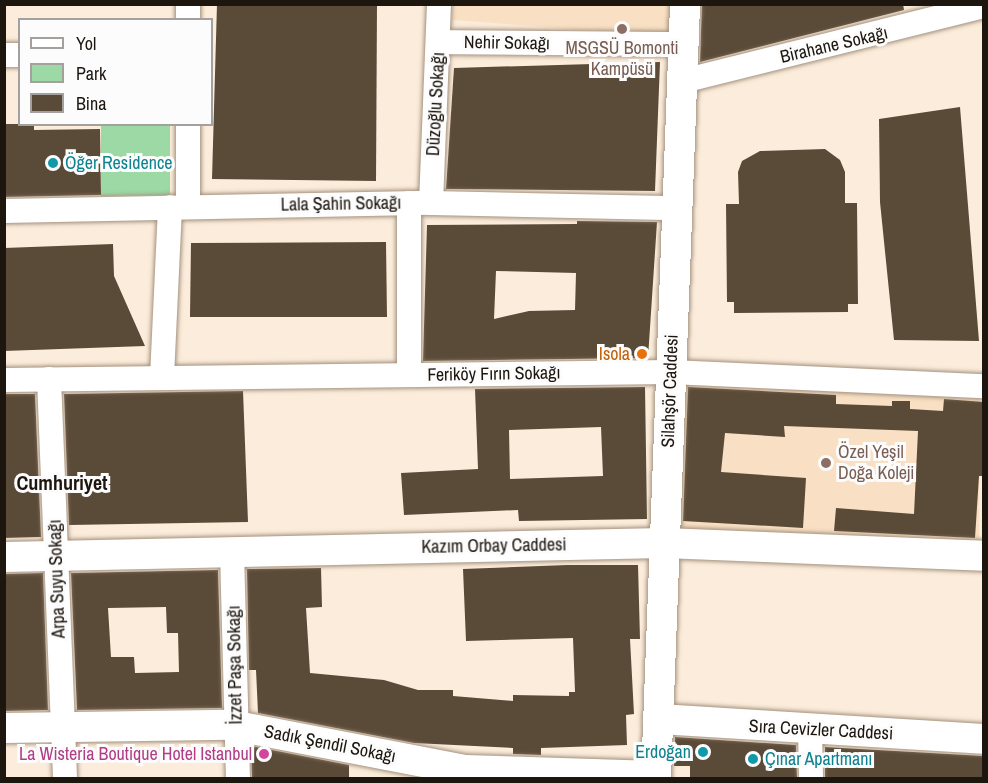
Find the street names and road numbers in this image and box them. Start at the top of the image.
street label: Birahane Sokağı [778,22,890,68]
street label: Nehir Sokağı [464,31,550,55]
street label: Düzoğlu Sokağı [422,51,450,157]
street label: Lala Şahin Sokağı [281,192,401,216]
street label: Silahşör Caddesi [657,334,683,448]
street label: Feriköy Fırın Sokağı [427,362,561,386]
street label: Arpa Suyu Sokağı [44,519,70,639]
street label: Kazım Orbay Caddesi [421,534,567,558]
street label: İzzet Paşa Sokağı [223,605,247,725]
street label: Sıra Cevizler Caddesi [748,715,894,745]
street label: Sadık Şendil Sokağı [262,721,398,767]

